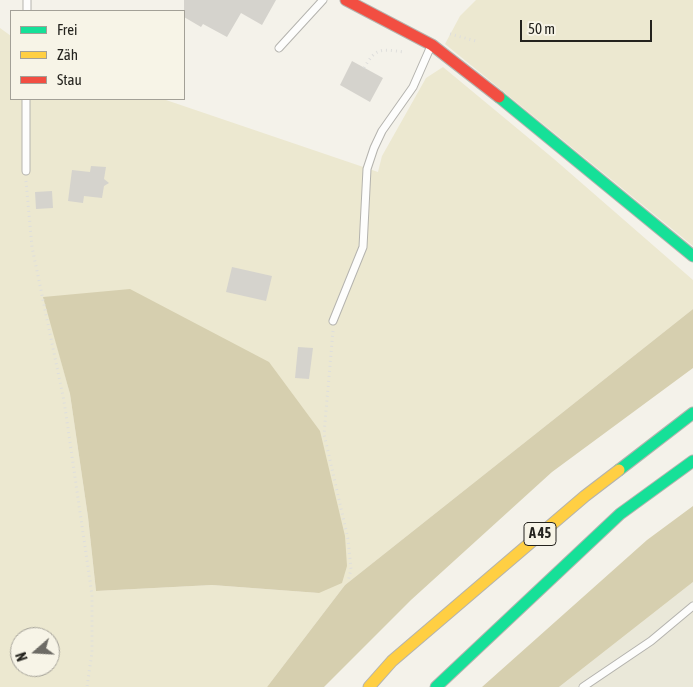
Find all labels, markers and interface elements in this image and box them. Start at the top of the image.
legend [10,10,185,100]
scale bar [523,10,656,42]
text: 50 m [528,20,555,37]
text: Frei [57,21,77,38]
text: Zäh [57,46,78,63]
text: Stau [57,71,82,88]
road number: A 45 [524,522,556,546]
north arrow [10,627,60,677]
text: N [13,650,31,663]

